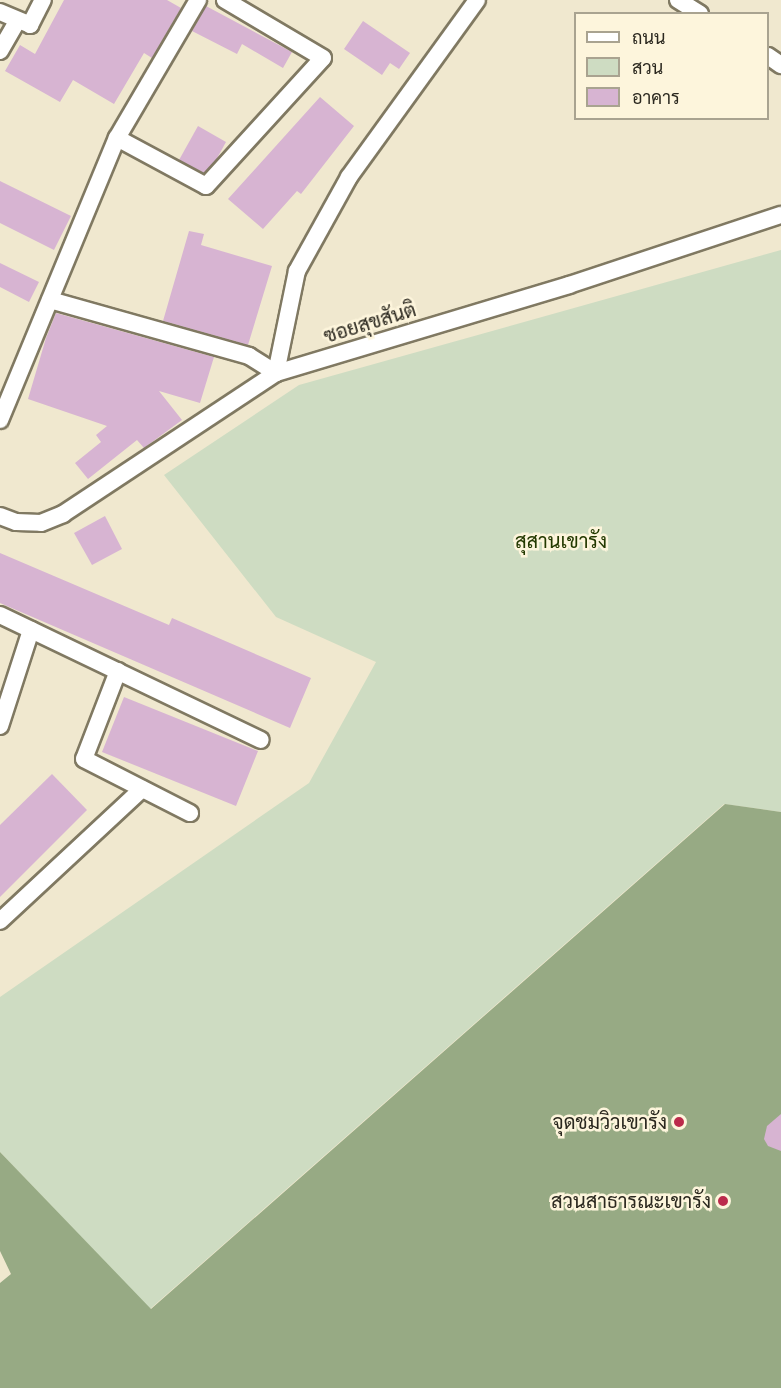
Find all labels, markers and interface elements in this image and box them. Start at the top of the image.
legend [574,12,769,120]
text: ถนน [632,26,665,50]
text: สวน [632,56,663,80]
text: อาคาร [632,86,680,110]
street label: ซอยสุขสันติ [321,298,419,348]
park label: สุสานเขารัง [515,529,607,553]
place label: จุดชมวิวเขารัง [553,1110,667,1134]
marker: จุดชมวิวเขารัง [672,1115,686,1129]
place label: สวนสาธารณะเขารัง [551,1189,711,1213]
marker: สวนสาธารณะเขารัง [716,1194,730,1208]

